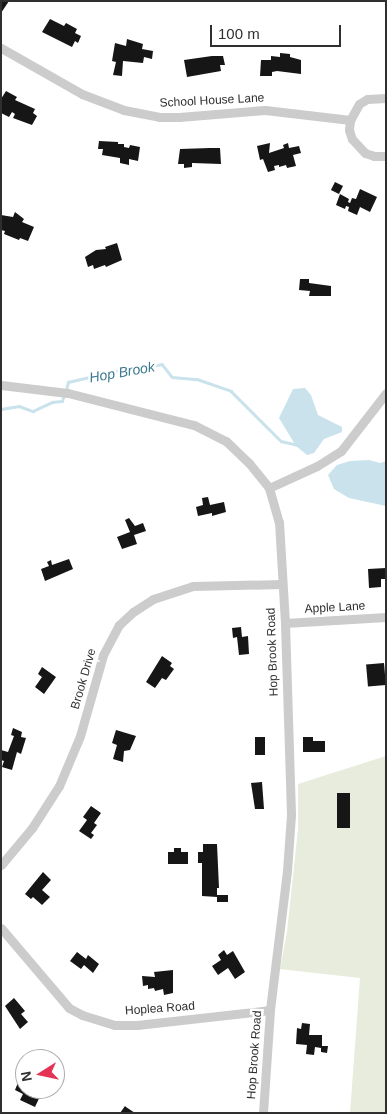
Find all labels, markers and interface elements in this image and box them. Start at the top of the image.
scale bar [212,15,343,47]
text: 100 m [218,25,260,42]
street label: School House Lane [159,91,265,111]
water label: Hop Brook [88,358,156,386]
street label: Apple Lane [304,599,366,617]
street label: Hop Brook Road [264,607,282,697]
street label: Brook Drive [68,647,100,711]
street label: Hoplea Road [125,999,195,1019]
street label: Hop Brook Road [245,1010,265,1100]
north arrow [15,1049,65,1099]
text: N [17,1070,35,1083]

